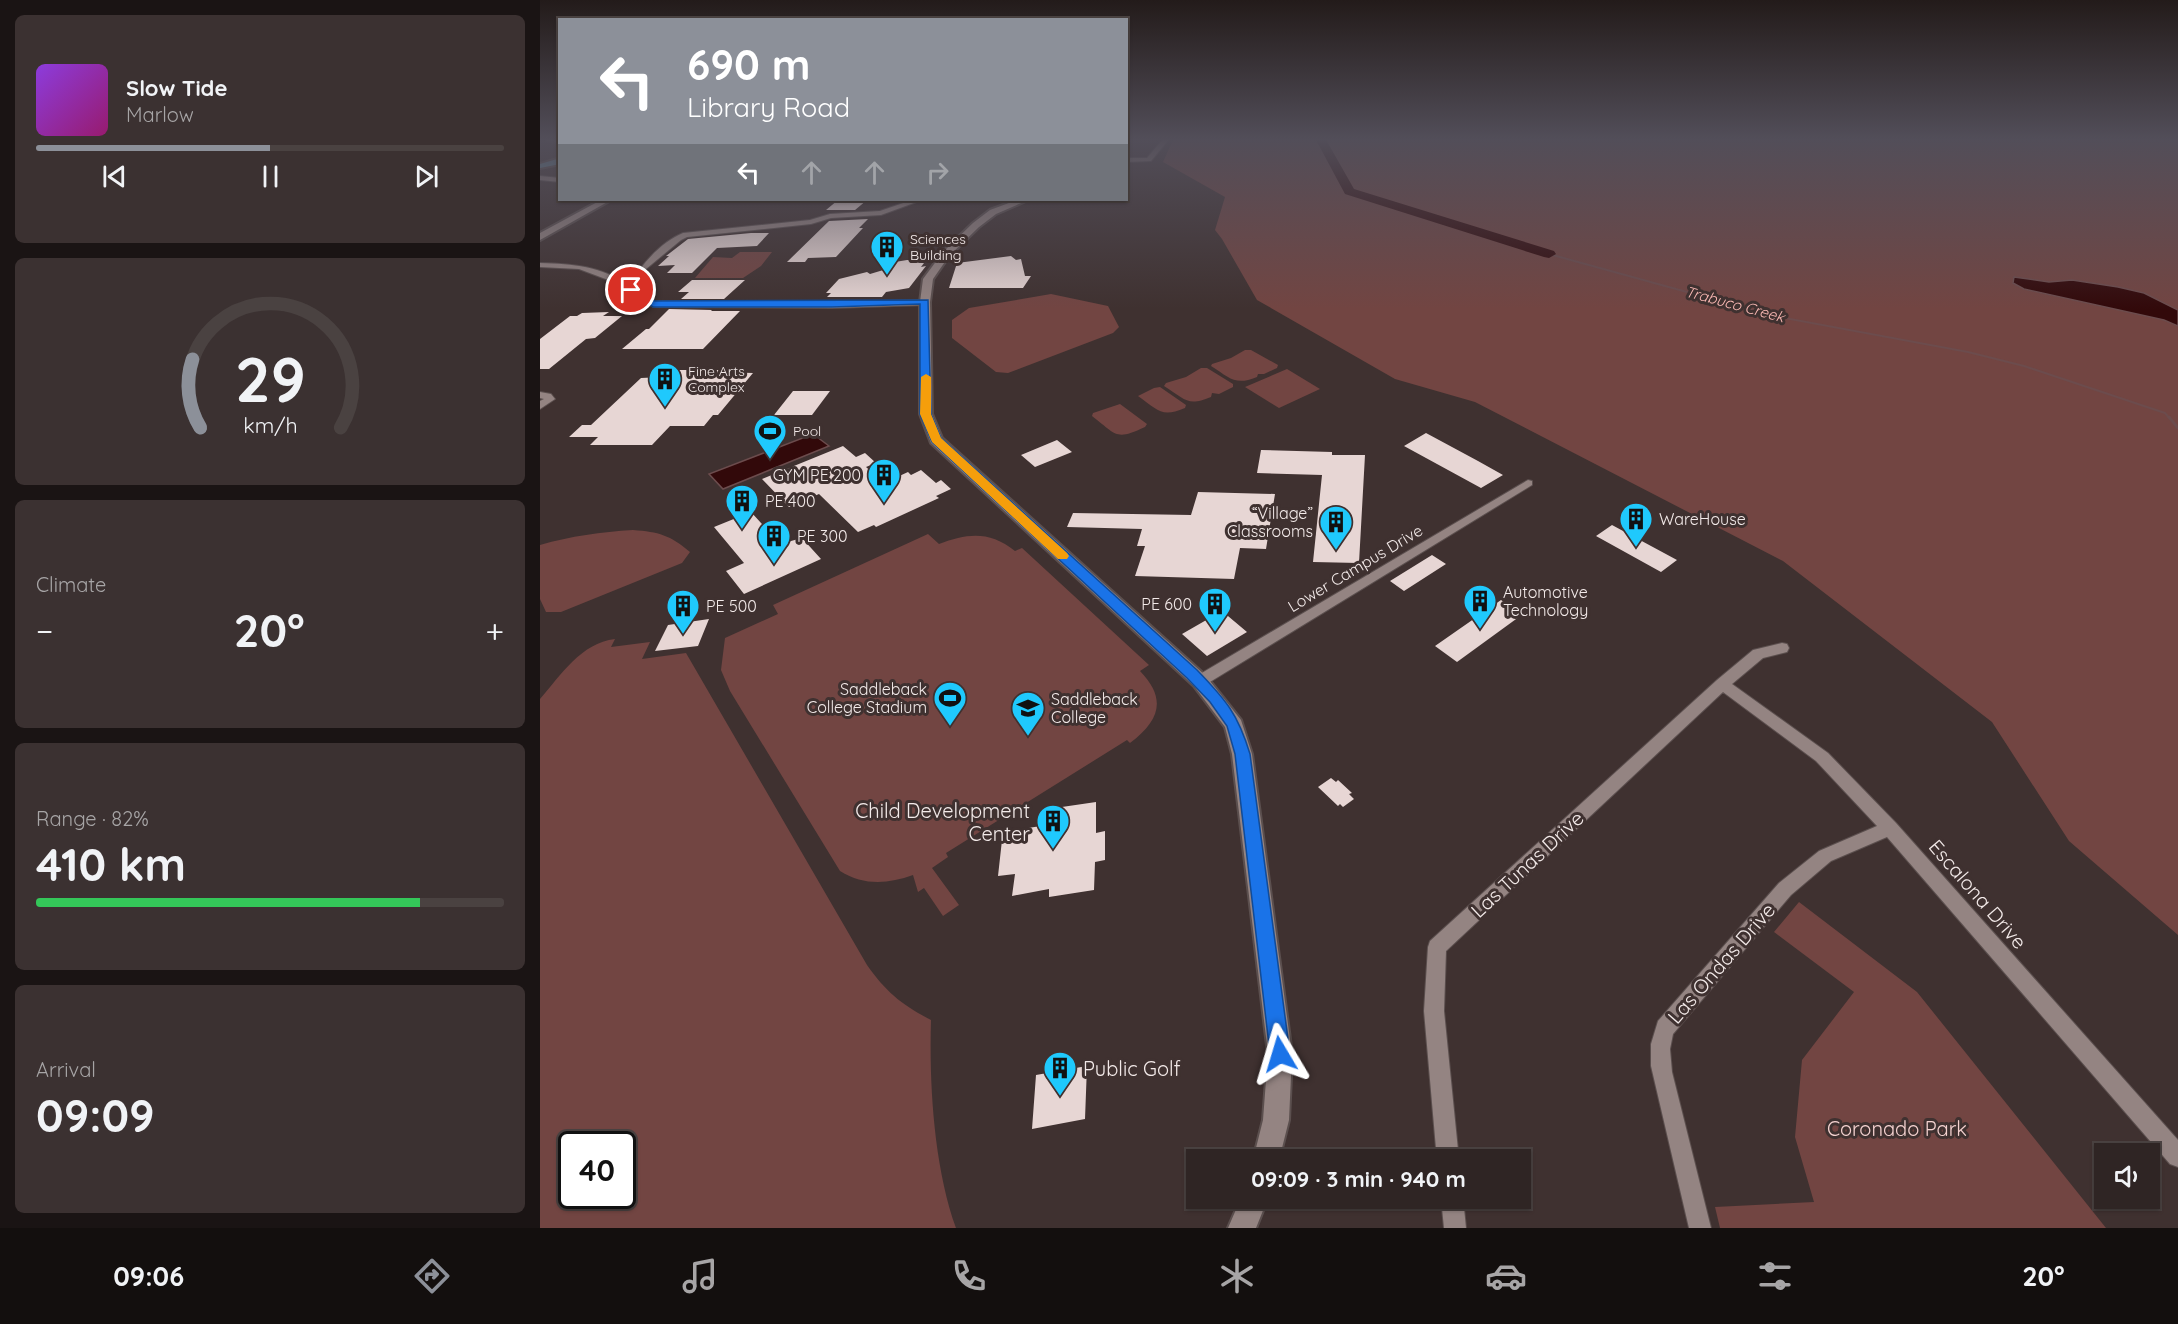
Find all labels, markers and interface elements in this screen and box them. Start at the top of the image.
text: 690 m [687,38,810,91]
icon: left [588,42,666,120]
text: Slow Tide [126,74,227,102]
text: Library Road [687,90,850,124]
text: Marlow [126,102,194,127]
icon: left [732,156,765,189]
icon: ahead [795,156,828,189]
icon: ahead [858,156,891,189]
icon: right [921,156,954,189]
icon: previous [98,160,131,193]
icon: pause [254,160,287,193]
icon: next [410,160,443,193]
building icon: Sciences Building [869,229,905,276]
place label: Sciences Building [910,230,966,264]
pin [605,264,656,315]
icon: arrive [614,273,647,306]
water label: Trabuco Creek [1683,282,1788,327]
text: 29 [235,341,305,419]
building icon: Fine Arts Complex [647,361,683,408]
place label: Fine Arts Complex [688,362,745,396]
text: km/h [243,413,297,439]
sports icon: Pool [752,413,788,460]
place label: Pool [793,422,821,440]
building icon: GYM PE 200 [866,457,902,504]
place label: GYM PE 200 [773,465,861,485]
building icon: PE 400 [724,483,760,530]
place label: PE 400 [765,491,815,511]
building icon: WareHouse [1618,501,1654,548]
place label: “Village” Classrooms [1227,503,1313,541]
building icon: “Village” Classrooms [1318,504,1354,551]
place label: WareHouse [1659,509,1746,529]
building icon: PE 300 [756,518,792,565]
street label: Lower Campus Drive [1284,520,1426,616]
place label: PE 300 [797,526,847,546]
text: Climate [36,572,106,597]
place label: Automotive Technology [1503,582,1588,620]
building icon: Automotive Technology [1462,583,1498,630]
building icon: PE 600 [1197,586,1233,633]
building icon: PE 500 [665,588,701,635]
place label: PE 600 [1141,594,1192,614]
place label: PE 500 [706,596,757,616]
text: 20° [234,602,305,658]
text: − [36,610,53,651]
text: + [485,610,504,651]
place label: Saddleback College Stadium [807,679,927,717]
sports icon: Saddleback College Stadium [932,680,968,727]
place label: Saddleback College [1051,689,1138,727]
school or university icon: Saddleback College [1010,690,1046,737]
place label: Child Development Center [855,798,1030,846]
building icon: Child Development Center [1035,803,1071,850]
street label: Las Tunas Drive [1465,805,1589,923]
text: Range · 82% [36,806,149,831]
street label: Escalona Drive [1924,834,2032,954]
text: 410 km [36,836,186,892]
street label: Las Ondas Drive [1662,898,1780,1028]
position arrow [1248,1022,1312,1086]
building icon: Public Golf [1042,1050,1078,1097]
place label: Public Golf [1083,1056,1181,1081]
text: Arrival [36,1057,96,1082]
text: 09:09 [36,1087,155,1143]
park label: Coronado Park [1827,1116,1967,1141]
speed limit sign: 40 [558,1131,636,1209]
map controls [2094,1143,2160,1209]
button: sound [2094,1143,2160,1209]
text: 09:09 · 3 min · 940 m [1251,1165,1466,1193]
icon: directions [411,1255,453,1297]
icon: music [679,1255,721,1297]
icon: phone [948,1255,990,1297]
icon: climate [1216,1255,1258,1297]
icon: car [1485,1255,1527,1297]
icon: filters [1754,1255,1796,1297]
text: 09:06 [113,1259,184,1293]
text: 20° [2022,1259,2065,1293]

